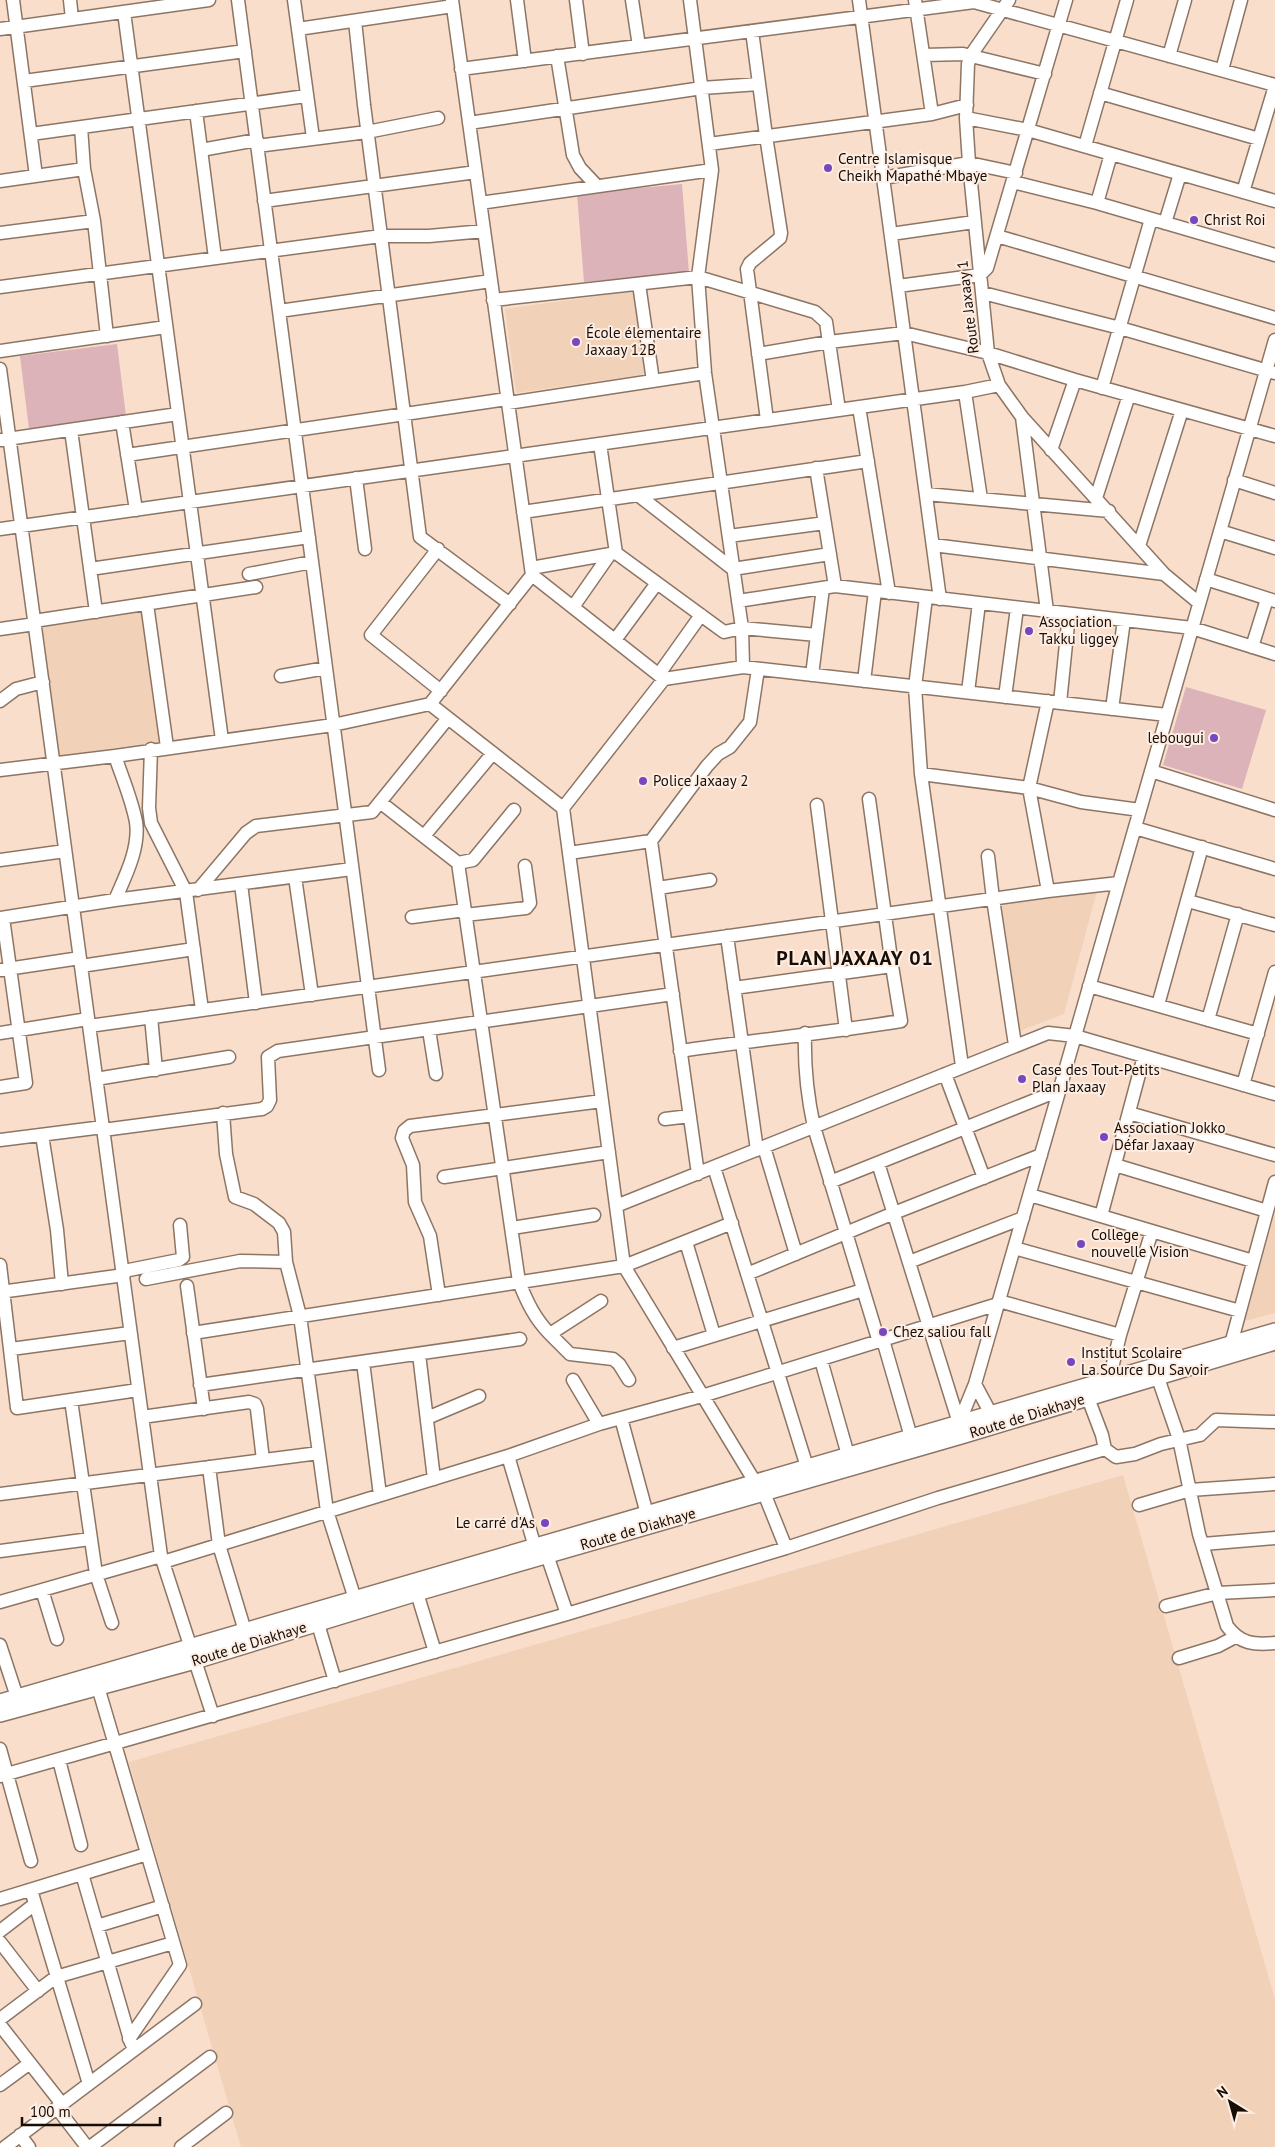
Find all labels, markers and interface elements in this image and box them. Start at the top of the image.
place label: Centre Islamisque Cheikh Mapathé Mbaye [838,149,987,185]
marker: Centre Islamisque Cheikh Mapathé Mbaye [822,162,834,174]
place label: Christ Roi [1204,210,1266,229]
marker: Christ Roi [1188,214,1200,226]
street label: Route Jaxaay 1 [952,259,983,355]
place label: École élementaire Jaxaay 12B [585,323,701,359]
marker: École élementaire Jaxaay 12B [570,336,582,348]
place label: Association Takku liggey [1039,612,1118,648]
marker: Association Takku liggey [1023,625,1035,637]
place label: lebougui [1148,728,1204,747]
marker: lebougui [1208,732,1220,744]
place label: Police Jaxaay 2 [653,771,748,790]
marker: Police Jaxaay 2 [637,775,649,787]
district label: PLAN JAXAAY 01 [776,945,934,971]
place label: Case des Tout-Petits Plan Jaxaay [1032,1060,1160,1096]
marker: Case des Tout-Petits Plan Jaxaay [1016,1073,1028,1085]
place label: Association Jokko Défar Jaxaay [1114,1118,1226,1154]
marker: Association Jokko Défar Jaxaay [1098,1131,1110,1143]
place label: College nouvelle Vision [1091,1225,1189,1261]
marker: College nouvelle Vision [1075,1238,1087,1250]
place label: Chez saliou fall [893,1322,991,1341]
marker: Chez saliou fall [877,1326,889,1338]
place label: Institut Scolaire La Source Du Savoir [1081,1343,1209,1379]
marker: Institut Scolaire La Source Du Savoir [1065,1356,1077,1368]
street label: Route de Diakhaye [967,1389,1087,1442]
street label: Route de Diakhaye [578,1503,698,1554]
place label: Le carré d'As [456,1513,535,1532]
marker: Le carré d'As [539,1517,551,1529]
street label: Route de Diakhaye [189,1617,309,1670]
north arrow [1205,2077,1255,2127]
text: N [1213,2082,1231,2102]
scale bar [22,2094,160,2126]
text: 100 m [30,2102,71,2121]

